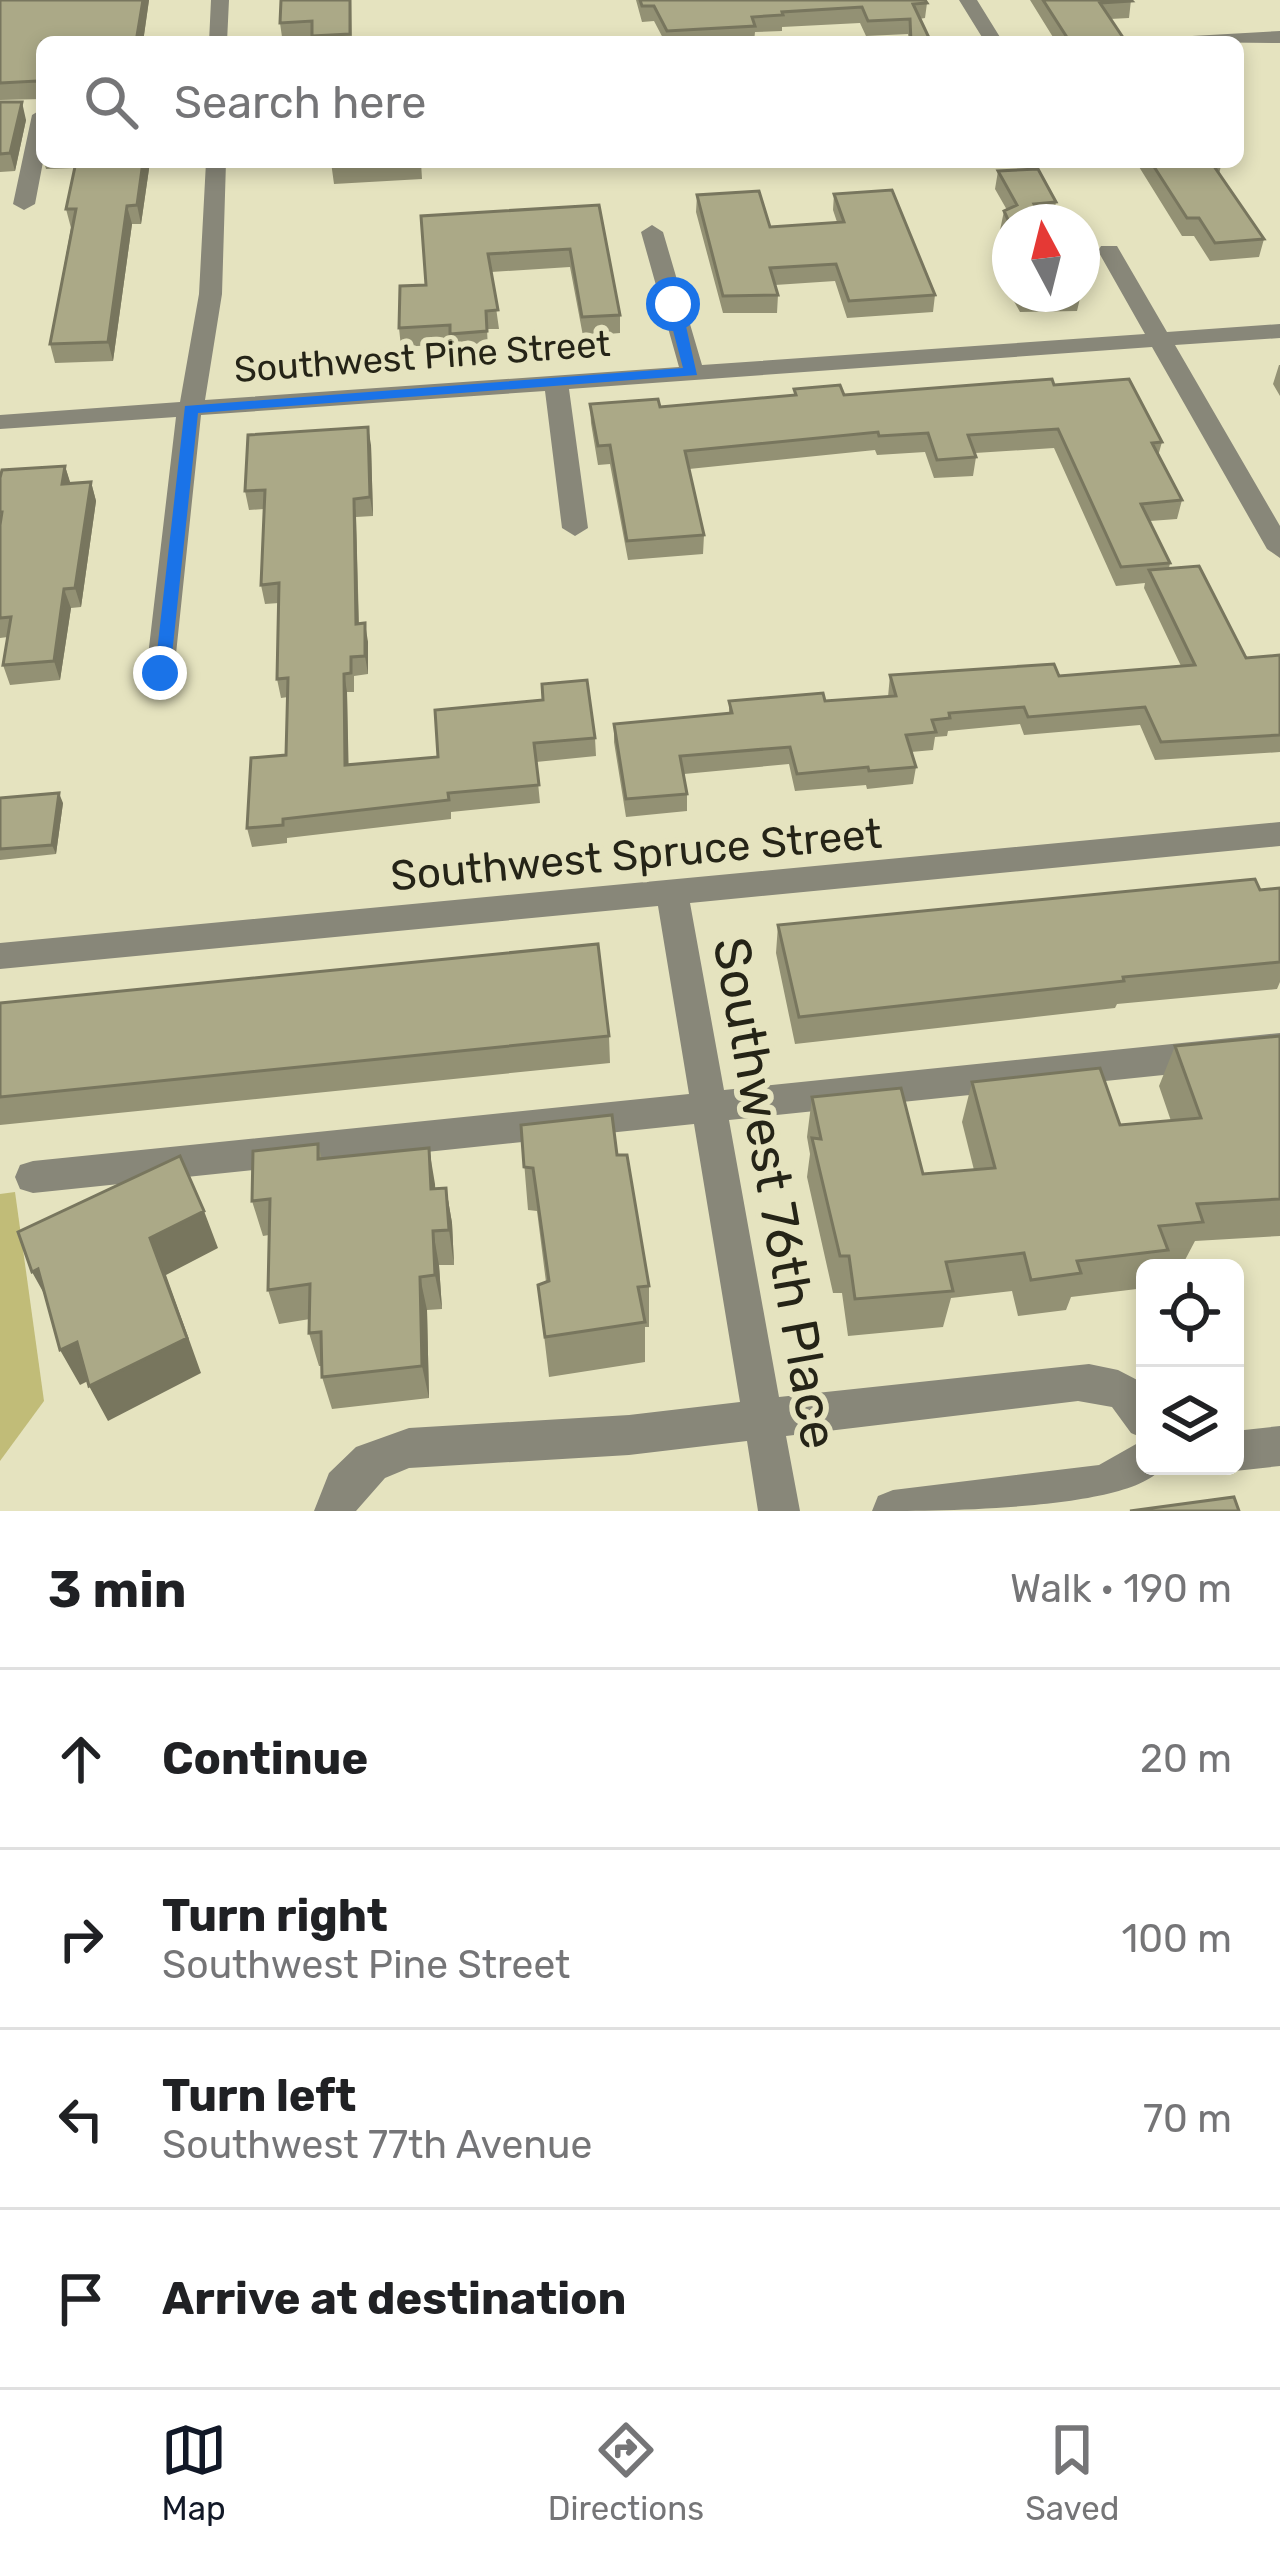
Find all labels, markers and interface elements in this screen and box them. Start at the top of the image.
search box [36,36,1244,168]
icon: search [78,69,144,135]
text: Search here [174,76,426,129]
north arrow [992,204,1100,312]
route start [646,277,700,331]
street label: Southwest Pine Street [233,322,612,391]
route end [133,646,187,700]
street label: Southwest Spruce Street [388,809,884,901]
street label: Southwest 76th Place [700,933,851,1454]
map controls [1136,1259,1244,1475]
button: locate [1136,1259,1244,1367]
button: layers [1136,1367,1244,1475]
text: 3 min [48,1559,187,1620]
text: Walk · 190 m [1010,1566,1232,1612]
icon: ahead [48,1726,114,1792]
text: Continue [162,1732,368,1785]
text: 20 m [1140,1736,1232,1782]
text: Turn right [162,1889,388,1942]
icon: right [48,1906,114,1972]
text: 100 m [1122,1916,1232,1962]
text: Southwest Pine Street [162,1942,570,1988]
text: Turn left [162,2069,356,2122]
icon: left [48,2086,114,2152]
text: 70 m [1143,2096,1232,2142]
text: Southwest 77th Avenue [162,2122,592,2168]
icon: arrive [48,2266,114,2332]
text: Arrive at destination [162,2272,627,2325]
tab: Map [161,2417,227,2528]
tab: Directions [548,2417,704,2528]
tab: Saved [1025,2417,1119,2528]

